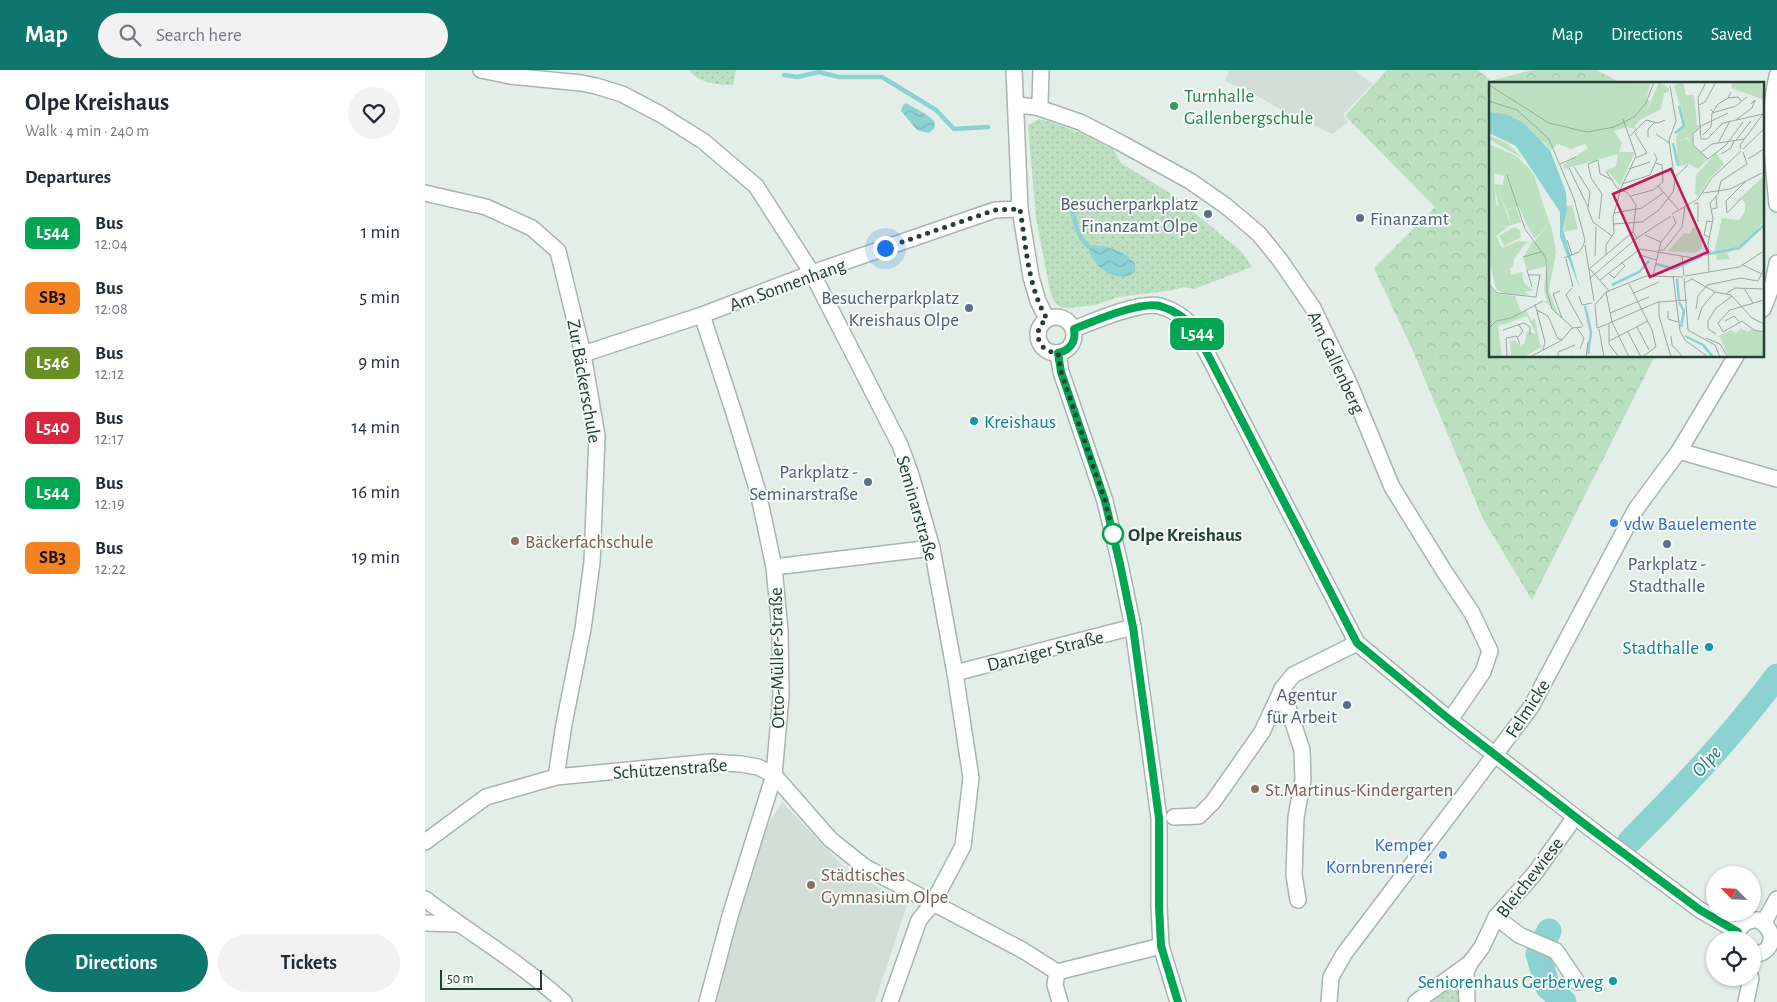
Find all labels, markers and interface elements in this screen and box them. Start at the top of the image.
search box [98,13,448,58]
icon: search [116,21,144,49]
text: Map [25,23,68,47]
text: Search here [156,26,242,45]
text: Map [1552,26,1583,44]
text: Directions [1611,26,1683,44]
text: Saved [1711,26,1752,44]
inset map [1489,82,1765,358]
button: heart [348,87,400,139]
place label: Turnhalle Gallenbergschule [1184,87,1313,128]
text: Olpe Kreishaus [25,91,169,115]
marker: Turnhalle Gallenbergschule [1168,100,1180,112]
text: Walk · 4 min · 240 m [25,123,149,139]
text: Departures [25,168,111,187]
place label: Besucherparkplatz Finanzamt Olpe [1060,195,1198,236]
marker: Besucherparkplatz Finanzamt Olpe [1202,208,1214,220]
place label: Finanzamt [1370,210,1449,229]
marker: Finanzamt [1354,212,1366,224]
text: Bus [95,214,123,233]
text: 1 min [361,223,400,242]
text: L544 [36,224,69,242]
text: 12:04 [95,236,128,252]
your location [873,236,898,261]
street label: Am Sonnenhang [727,255,849,315]
text: Bus [95,279,123,298]
text: 5 min [359,288,400,307]
text: SB3 [39,289,66,307]
place label: Besucherparkplatz Kreishaus Olpe [821,289,959,330]
text: 12:08 [95,301,127,317]
marker: Besucherparkplatz Kreishaus Olpe [963,302,975,314]
street label: Am Gallenberg [1304,308,1368,418]
street label: Zur Bäckerschule [563,318,604,445]
line badge: L544 [1162,318,1232,350]
text: L544 [1180,325,1214,343]
text: Bus [95,344,123,363]
text: 9 min [358,353,400,372]
text: L546 [36,354,69,372]
text: 12:12 [95,366,124,382]
text: Bus [95,409,123,428]
place label: Kreishaus [984,413,1056,432]
marker: Kreishaus [968,415,980,427]
text: 14 min [352,418,400,437]
text: L540 [35,419,70,437]
text: 12:17 [95,431,124,447]
street label: Seminarstraße [892,454,941,563]
place label: Parkplatz - Seminarstraße [749,463,858,504]
text: Bus [95,474,123,493]
marker: Parkplatz - Seminarstraße [862,476,874,488]
text: 16 min [352,483,400,502]
text: L544 [36,484,69,502]
text: 12:19 [95,496,124,512]
place label: vdw Bauelemente [1624,515,1757,534]
marker: vdw Bauelemente [1608,517,1620,529]
marker: Olpe Kreishaus [1102,523,1124,545]
place label: Olpe Kreishaus [1128,526,1242,545]
place label: Bäckerfachschule [525,533,653,552]
marker: Bäckerfachschule [509,535,521,547]
marker: Parkplatz - Stadthalle [1661,538,1673,550]
text: Bus [95,539,123,558]
text: 19 min [352,548,400,567]
text: SB3 [39,549,66,567]
place label: Parkplatz - Stadthalle [1628,555,1707,596]
text: 12:22 [95,561,126,577]
street label: Otto-Müller-Straße [767,587,788,729]
street label: Danziger Straße [985,628,1106,675]
place label: Stadthalle [1623,639,1699,658]
marker: Stadthalle [1703,641,1715,653]
street label: Felmicke [1503,676,1554,741]
place label: Agentur für Arbeit [1266,686,1337,727]
marker: Agentur für Arbeit [1341,699,1353,711]
water label: Olpe [1688,742,1726,781]
street label: Schützenstraße [612,756,728,783]
place label: St.Martinus-Kindergarten [1265,781,1453,800]
marker: St.Martinus-Kindergarten [1249,783,1261,795]
street label: Bleichewiese [1493,834,1567,922]
place label: Kemper Kornbrennerei [1326,836,1433,877]
marker: Kemper Kornbrennerei [1437,849,1449,861]
place label: Städtisches Gymnasium Olpe [821,866,948,907]
north arrow [1706,866,1761,921]
map controls [1706,866,1761,986]
marker: Städtisches Gymnasium Olpe [805,879,817,891]
button: locate [1706,931,1761,986]
button: Directions [25,934,208,992]
button: Tickets [218,934,400,992]
scale bar [440,967,543,990]
text: 50 m [447,972,474,986]
place label: Seniorenhaus Gerberweg [1418,973,1604,992]
marker: Seniorenhaus Gerberweg [1607,975,1619,987]

